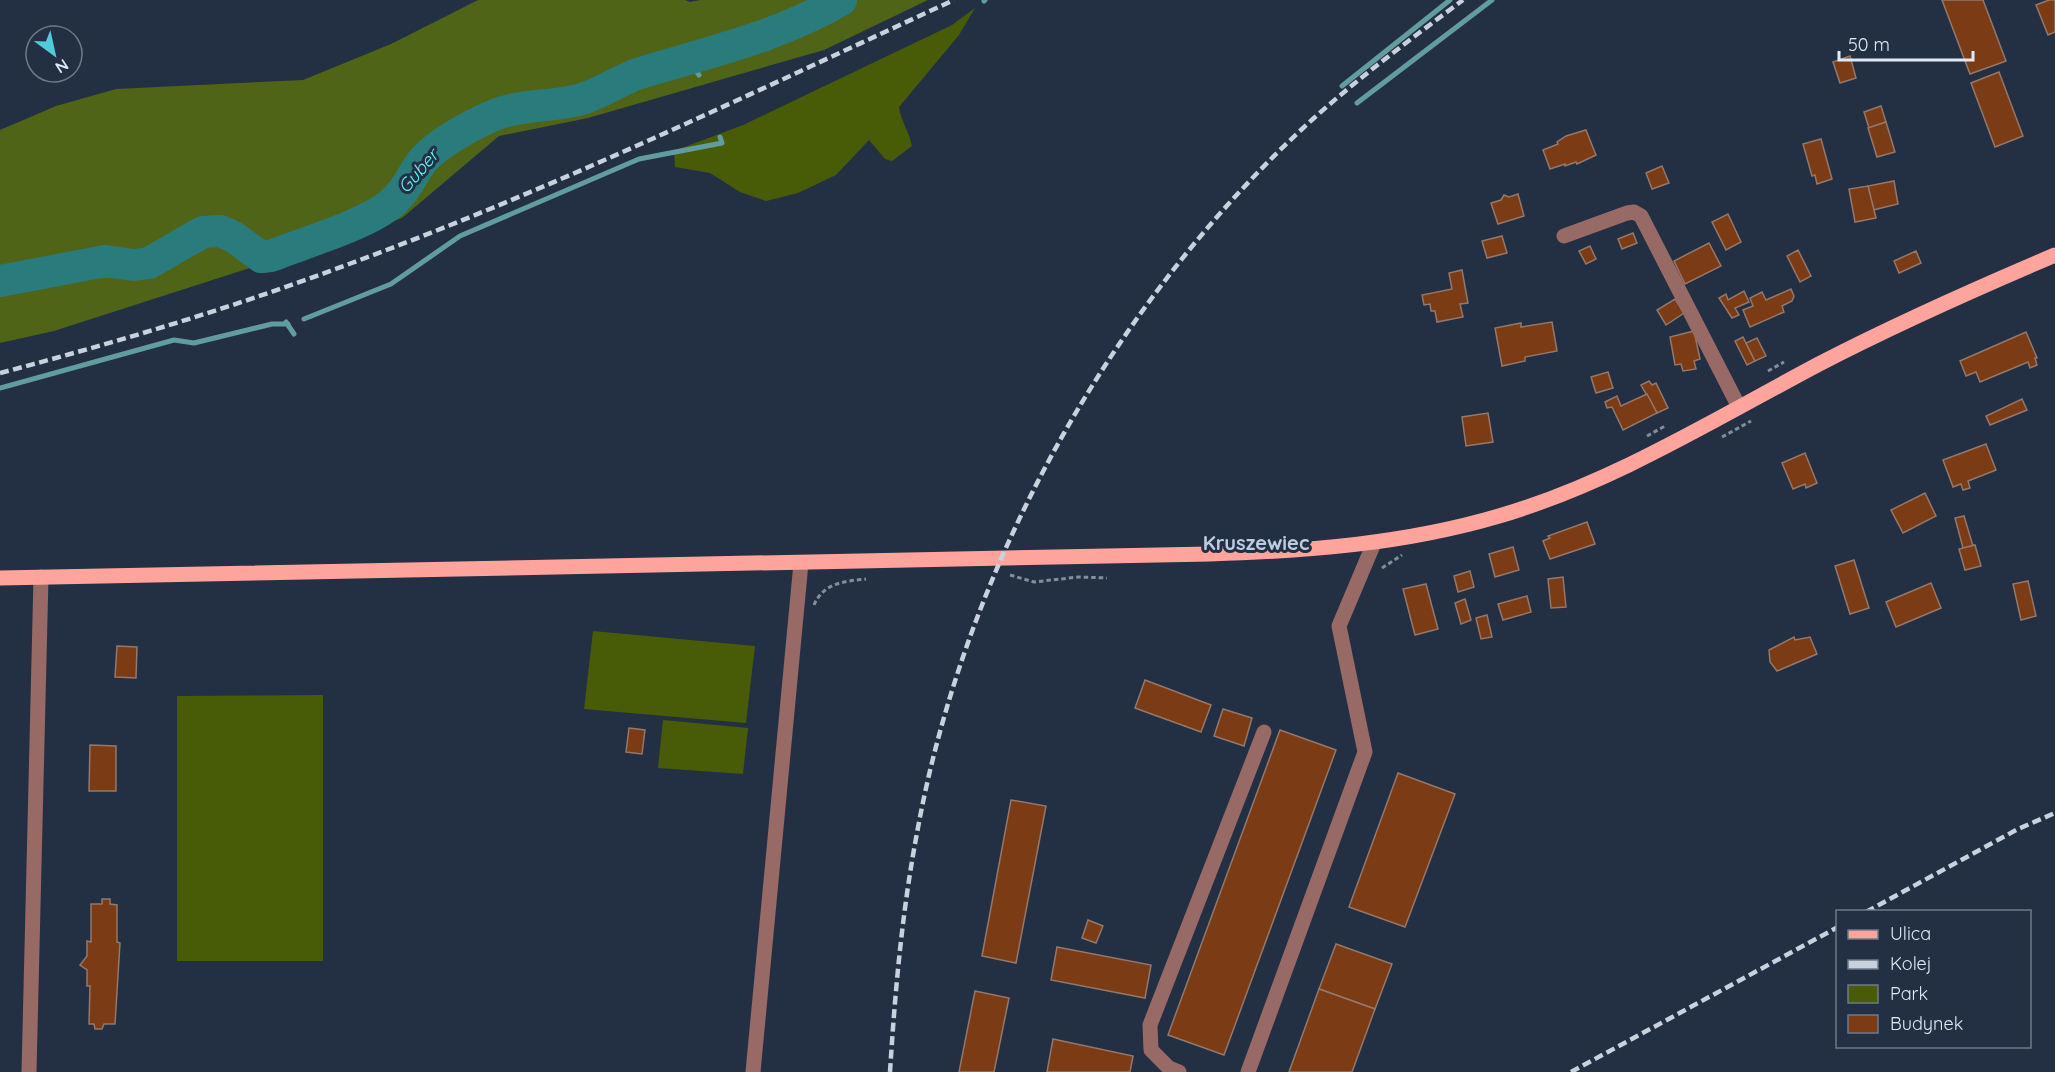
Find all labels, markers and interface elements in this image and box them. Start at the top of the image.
north arrow [24,24,84,84]
scale bar [1839,24,1972,62]
text: 50 m [1848,33,1890,56]
text: N [52,55,73,78]
water label: Guber [393,143,445,198]
district label: Kruszewiec [1203,530,1309,555]
legend [1836,910,2031,1048]
text: Ulica [1890,922,1931,945]
text: Kolej [1890,952,1932,975]
text: Park [1890,982,1928,1005]
text: Budynek [1890,1012,1963,1035]

